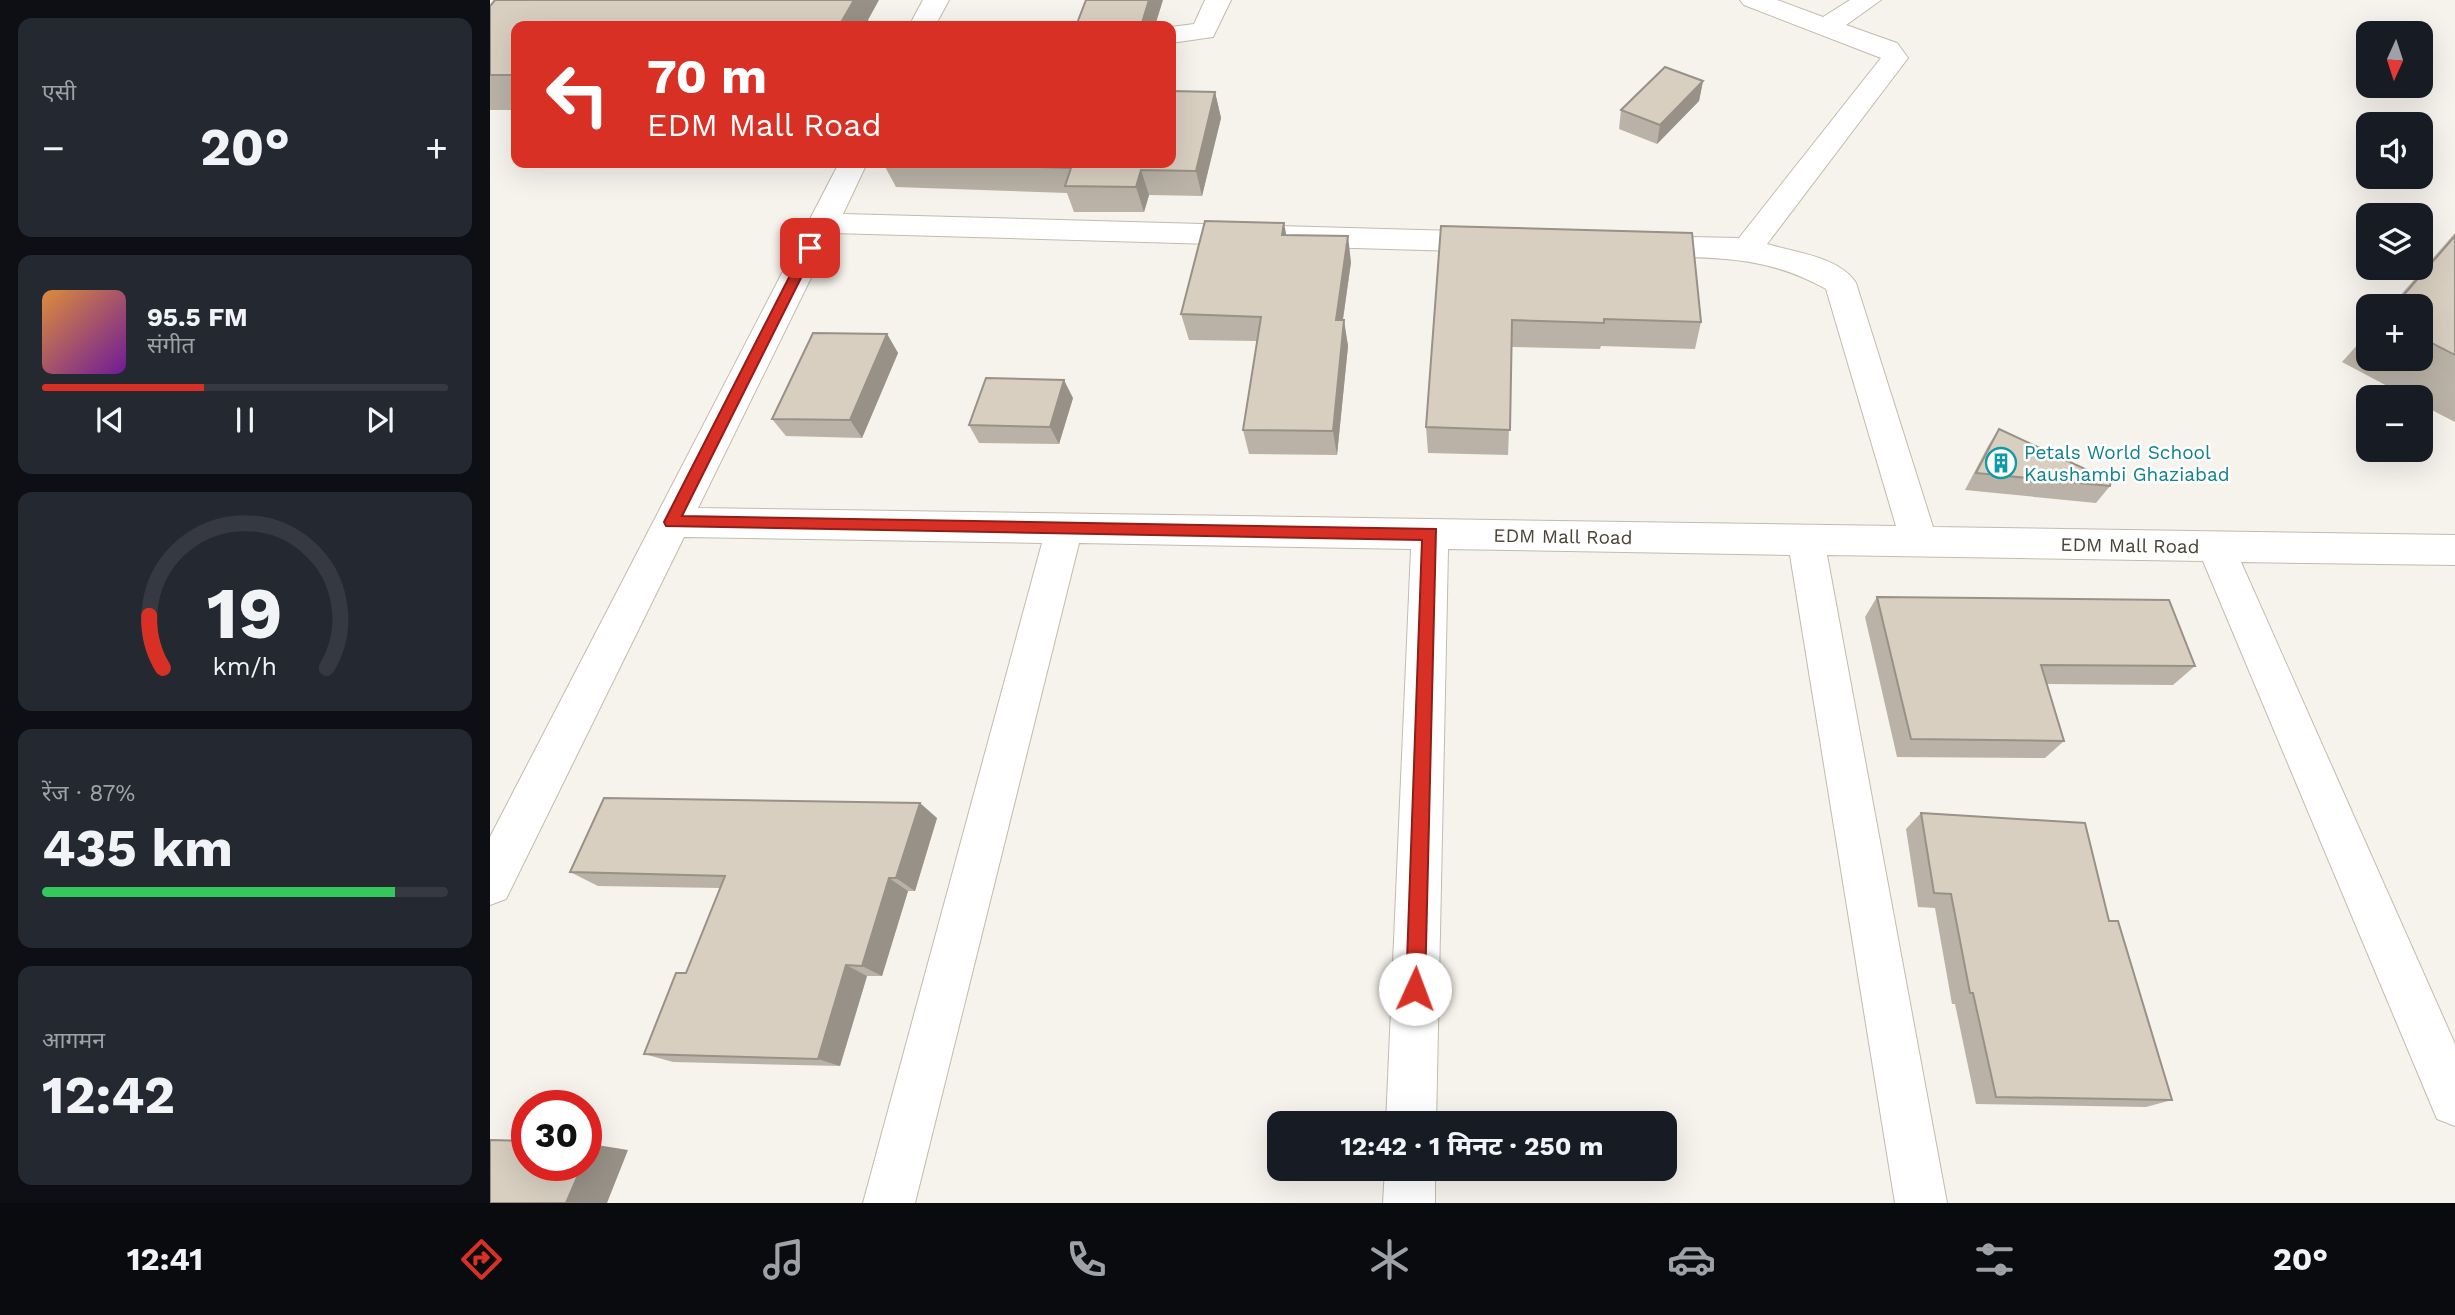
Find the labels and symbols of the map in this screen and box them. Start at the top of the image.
north arrow [2356,21,2432,98]
pin [780,218,840,278]
place label: Petals World School Kaushambi Ghaziabad [2024,441,2230,486]
building icon: Petals World School Kaushambi Ghaziabad [1984,446,2018,480]
street label: EDM Mall Road [1493,524,1633,549]
street label: EDM Mall Road [2060,533,2200,558]
position arrow [1378,952,1452,1026]
speed limit sign: 30 [511,1090,602,1181]

